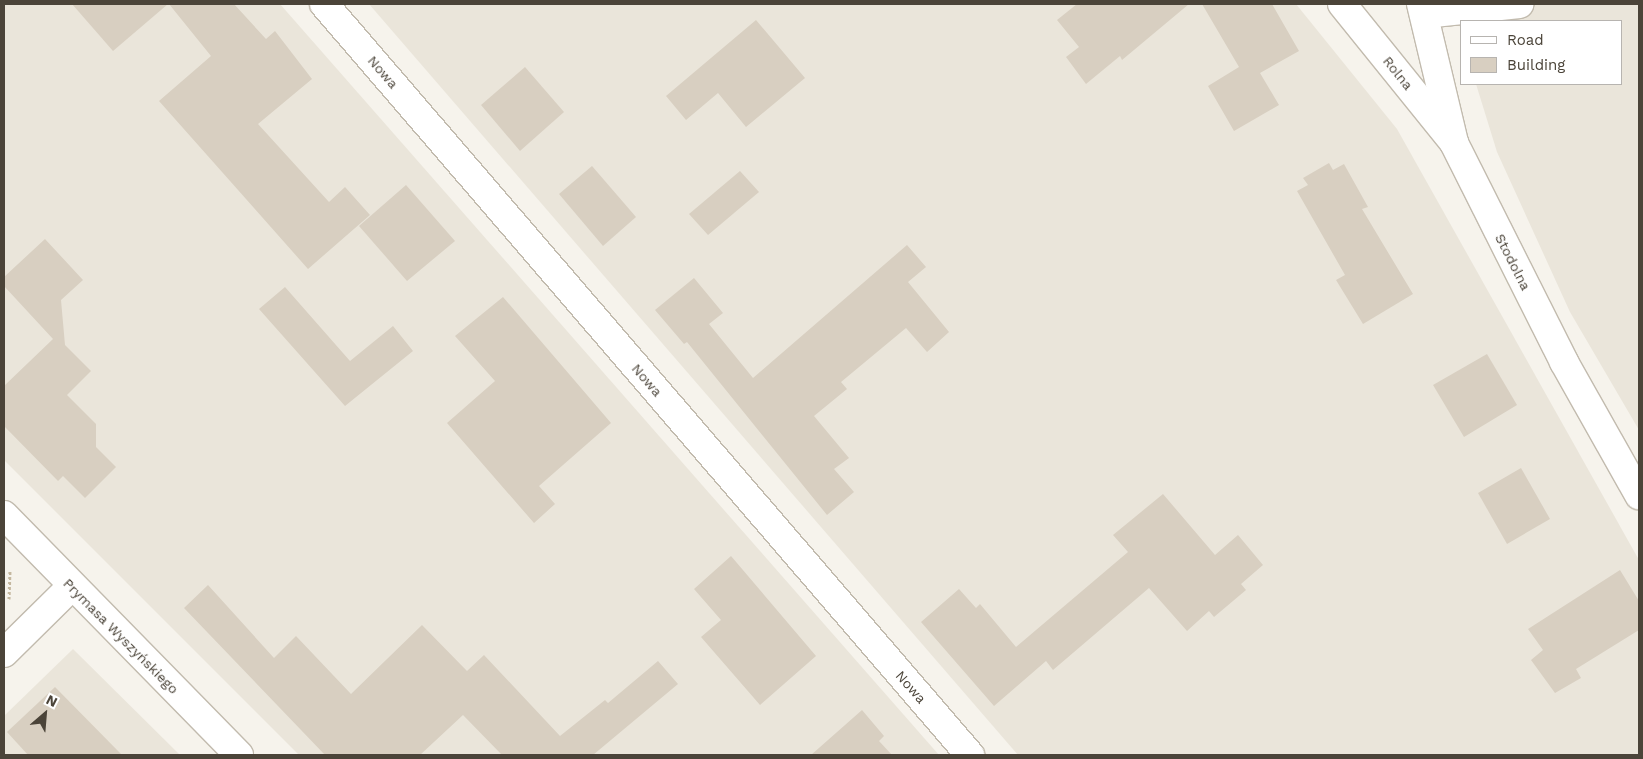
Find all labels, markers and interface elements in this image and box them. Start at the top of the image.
legend [1460,20,1623,85]
text: Road [1507,31,1544,49]
street label: Nowa [364,52,402,92]
street label: Rolna [1379,53,1417,93]
text: Building [1507,56,1565,74]
street label: Stodolna [1492,231,1534,293]
street label: Nowa [628,360,666,400]
street label: Prymasa Wyszyńskiego [60,575,182,697]
street label: Nowa [892,667,930,707]
north arrow [20,689,70,739]
text: N [44,691,60,710]

